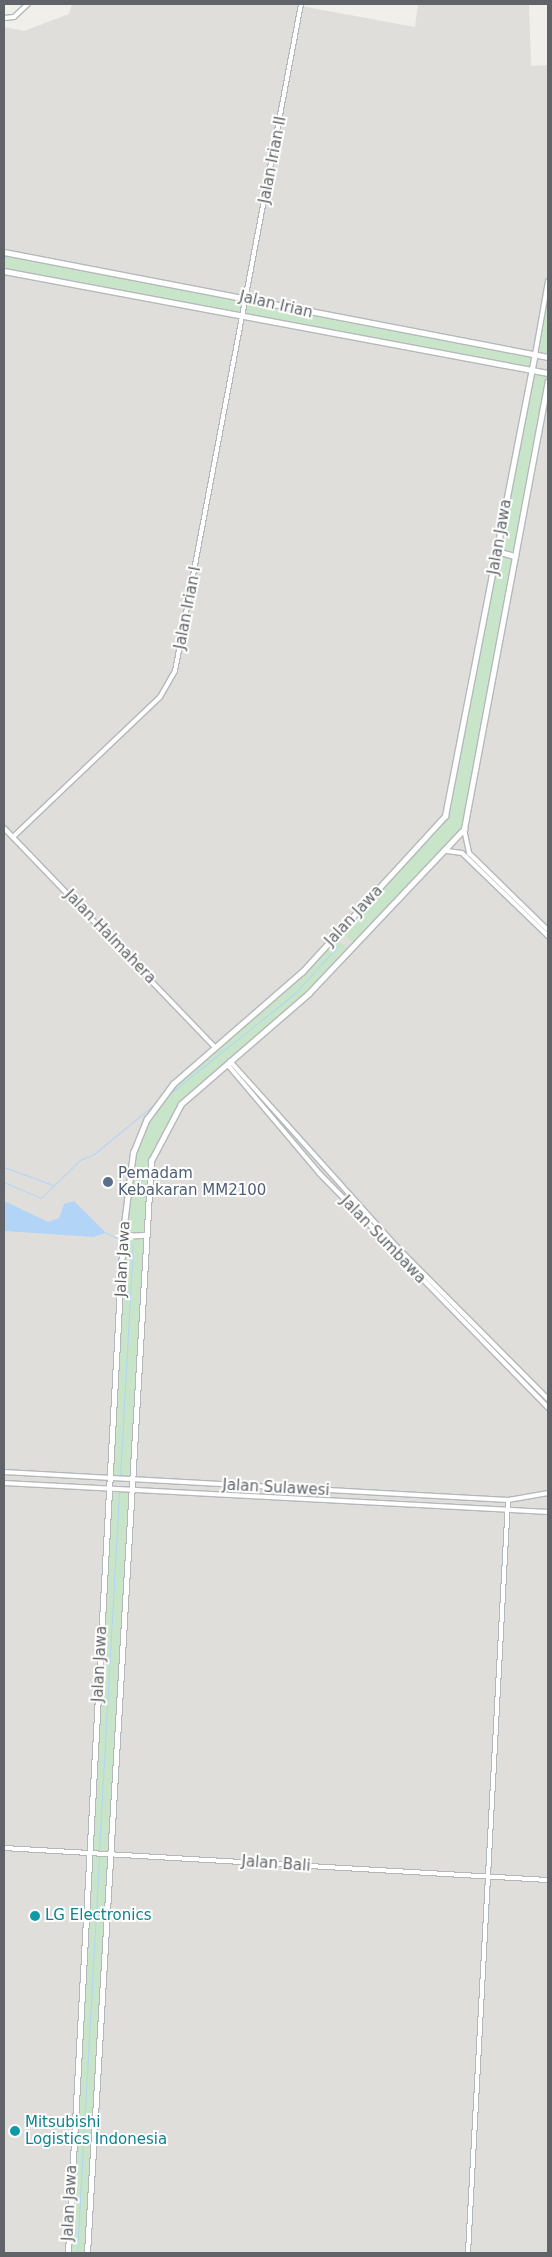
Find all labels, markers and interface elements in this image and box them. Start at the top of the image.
street label: Jalan Irian II [256,115,290,205]
street label: Jalan Irian [238,288,314,322]
street label: Jalan Jawa [485,498,515,576]
street label: Jalan Irian I [171,565,205,651]
street label: Jalan Jawa [321,882,387,950]
street label: Jalan Halmahera [61,886,159,988]
place label: Pemadam Kebakaran MM2100 [118,1164,266,1199]
marker: Pemadam Kebakaran MM2100 [102,1176,114,1188]
street label: Jalan Sumbawa [337,1192,429,1288]
street label: Jalan Jawa [112,1220,134,1298]
street label: Jalan Sulawesi [222,1476,330,1500]
street label: Jalan Jawa [89,1625,111,1703]
street label: Jalan Bali [241,1853,311,1875]
place label: LG Electronics [45,1907,152,1925]
marker: LG Electronics [29,1910,41,1922]
place label: Mitsubishi Logistics Indonesia [25,2113,167,2148]
marker: Mitsubishi Logistics Indonesia [9,2125,21,2137]
street label: Jalan Jawa [59,2164,81,2242]

